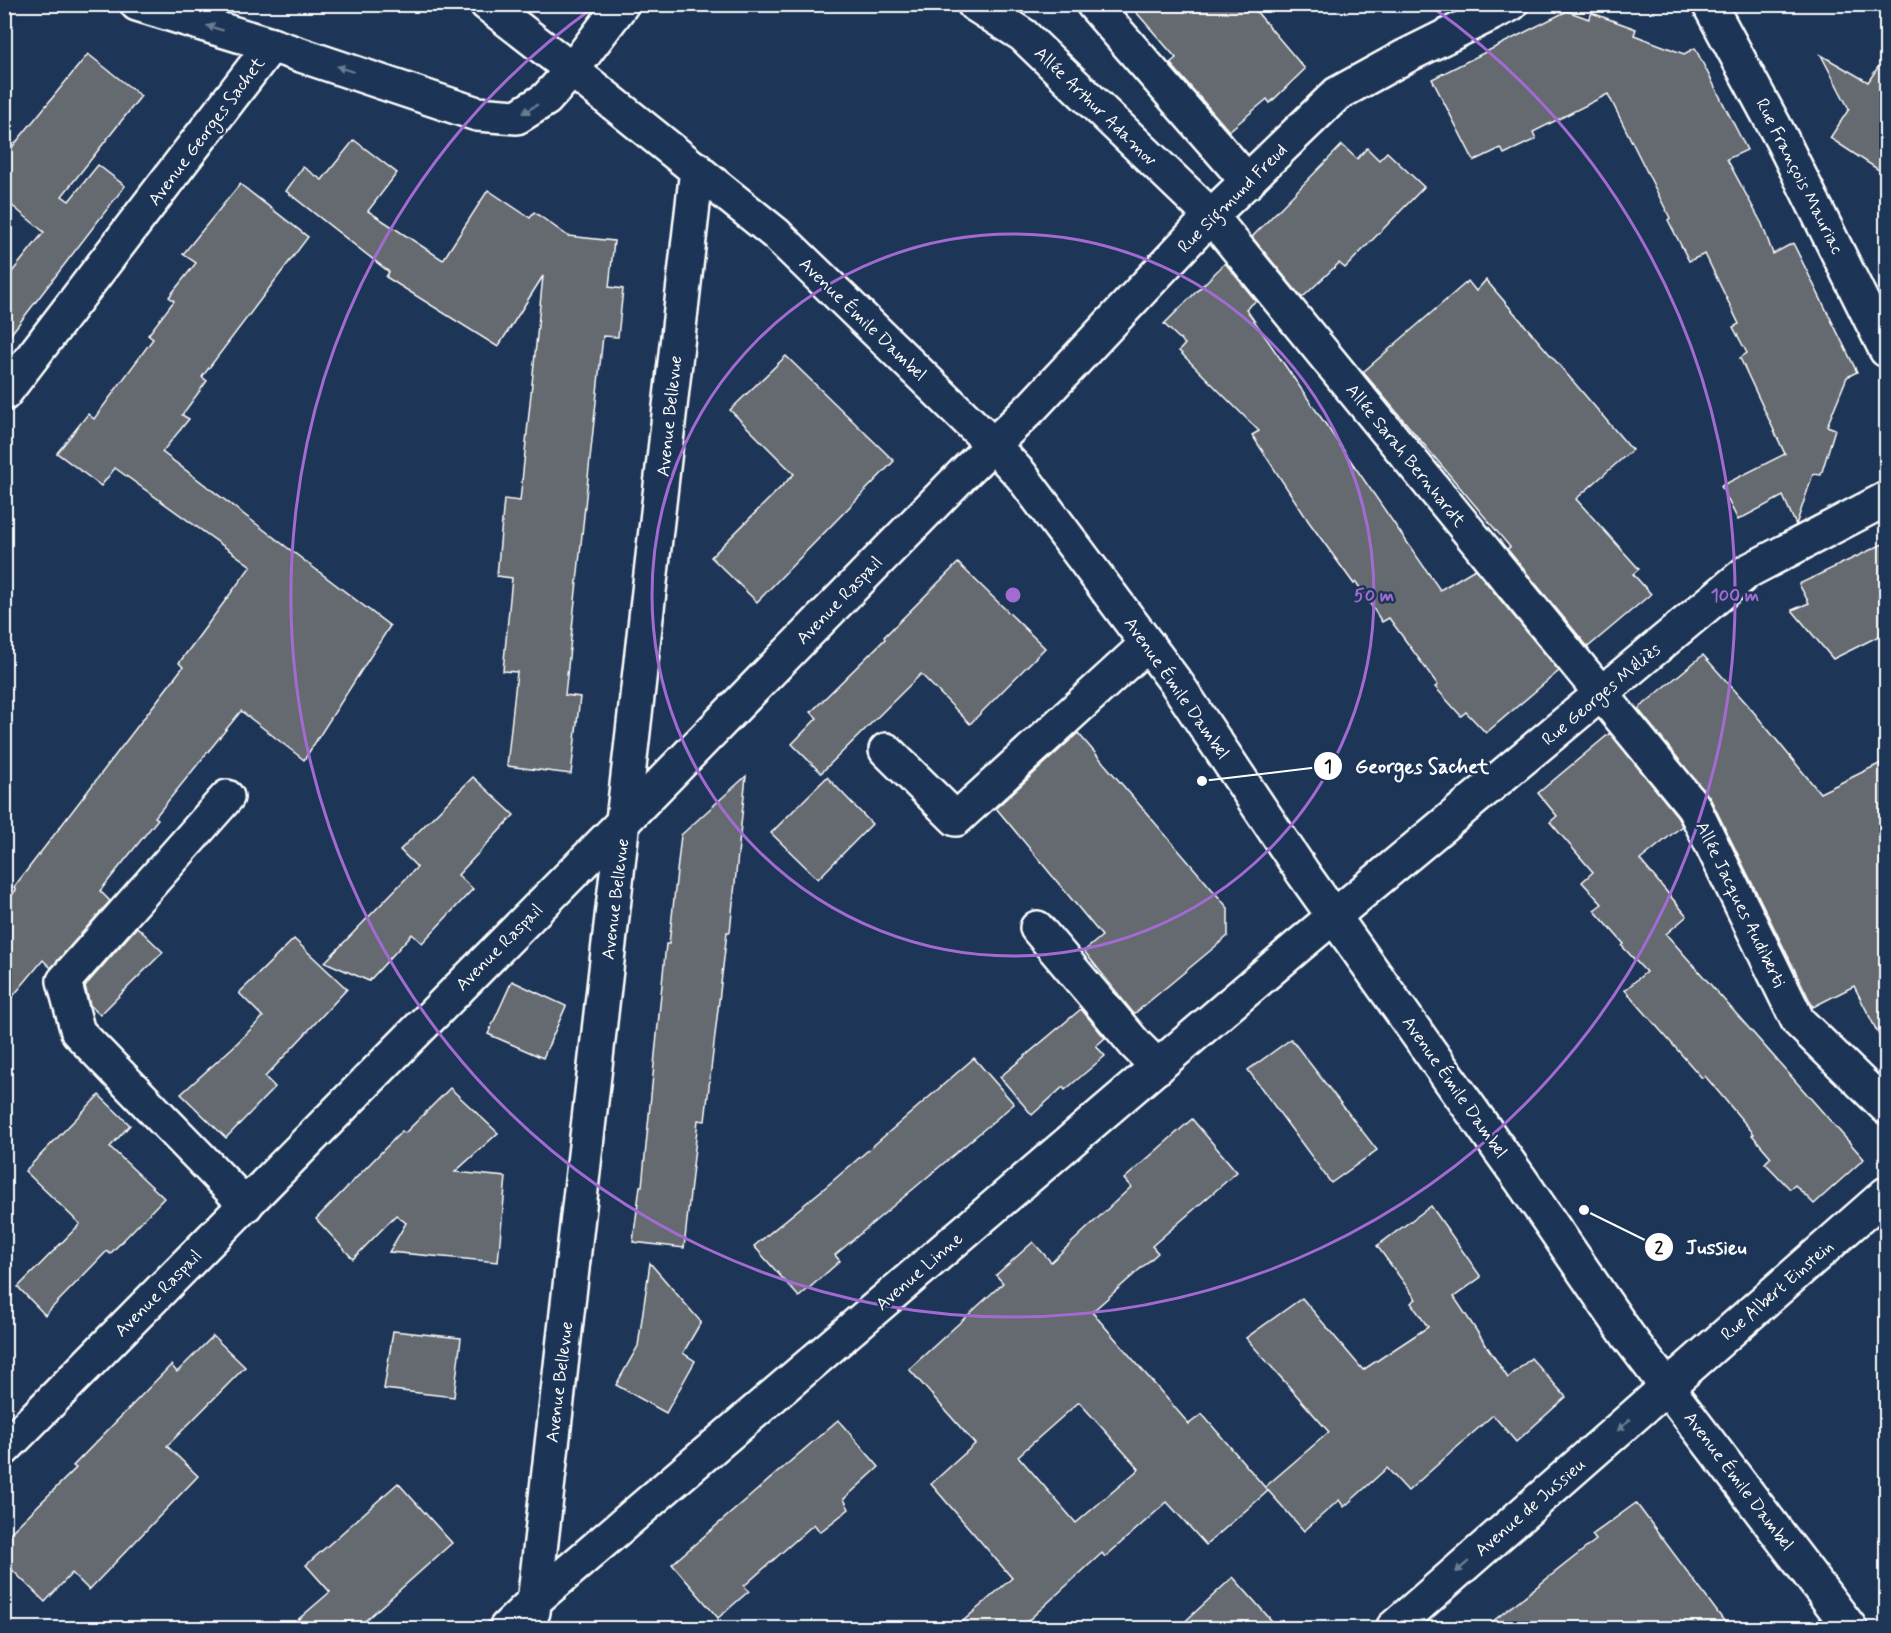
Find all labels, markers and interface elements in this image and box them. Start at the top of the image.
one-way arrow [206,23,224,32]
street label: Allée Arthur Adamov [1029,42,1162,172]
street label: Avenue Georges Sachet [143,52,272,212]
one-way arrow [336,64,354,73]
street label: Rue François Mauriac [1749,94,1849,258]
one-way arrow [522,104,538,115]
street label: Rue Sigmund Freud [1173,139,1294,260]
street label: Avenue Émile Dambel [793,253,931,387]
street label: Avenue Bellevue [652,354,688,478]
street label: Allée Sarah Bernhardt [1340,379,1471,533]
street label: Avenue Raspail [791,551,888,650]
text: 50 m [1354,584,1394,608]
text: 100 m [1711,584,1759,608]
centre of rings [1003,585,1023,605]
street label: Avenue Émile Dambel [1118,613,1234,764]
street label: Rue Georges Méliès [1537,638,1667,752]
callout: Georges Sachet [1313,747,1502,785]
text: Georges Sachet [1355,754,1490,783]
text: 1 [1324,755,1332,779]
street label: Allée Jacques Audiberti [1689,817,1791,992]
street label: Avenue Bellevue [597,837,635,961]
street label: Avenue Raspail [451,899,549,997]
street label: Avenue Émile Dambel [1396,1012,1512,1163]
street label: Avenue Linne [871,1227,969,1316]
callout: Jussieu [1644,1228,1759,1266]
text: Jussieu [1686,1235,1746,1262]
street label: Rue Albert Einstein [1716,1235,1839,1346]
text: 2 [1655,1236,1664,1260]
street label: Avenue Raspail [110,1245,208,1343]
street label: Avenue Bellevue [541,1320,579,1444]
street label: Avenue Émile Dambel [1678,1407,1799,1556]
one-way arrow [1617,1418,1632,1431]
street label: Avenue de Jussieu [1470,1453,1591,1563]
one-way arrow [1454,1561,1470,1574]

